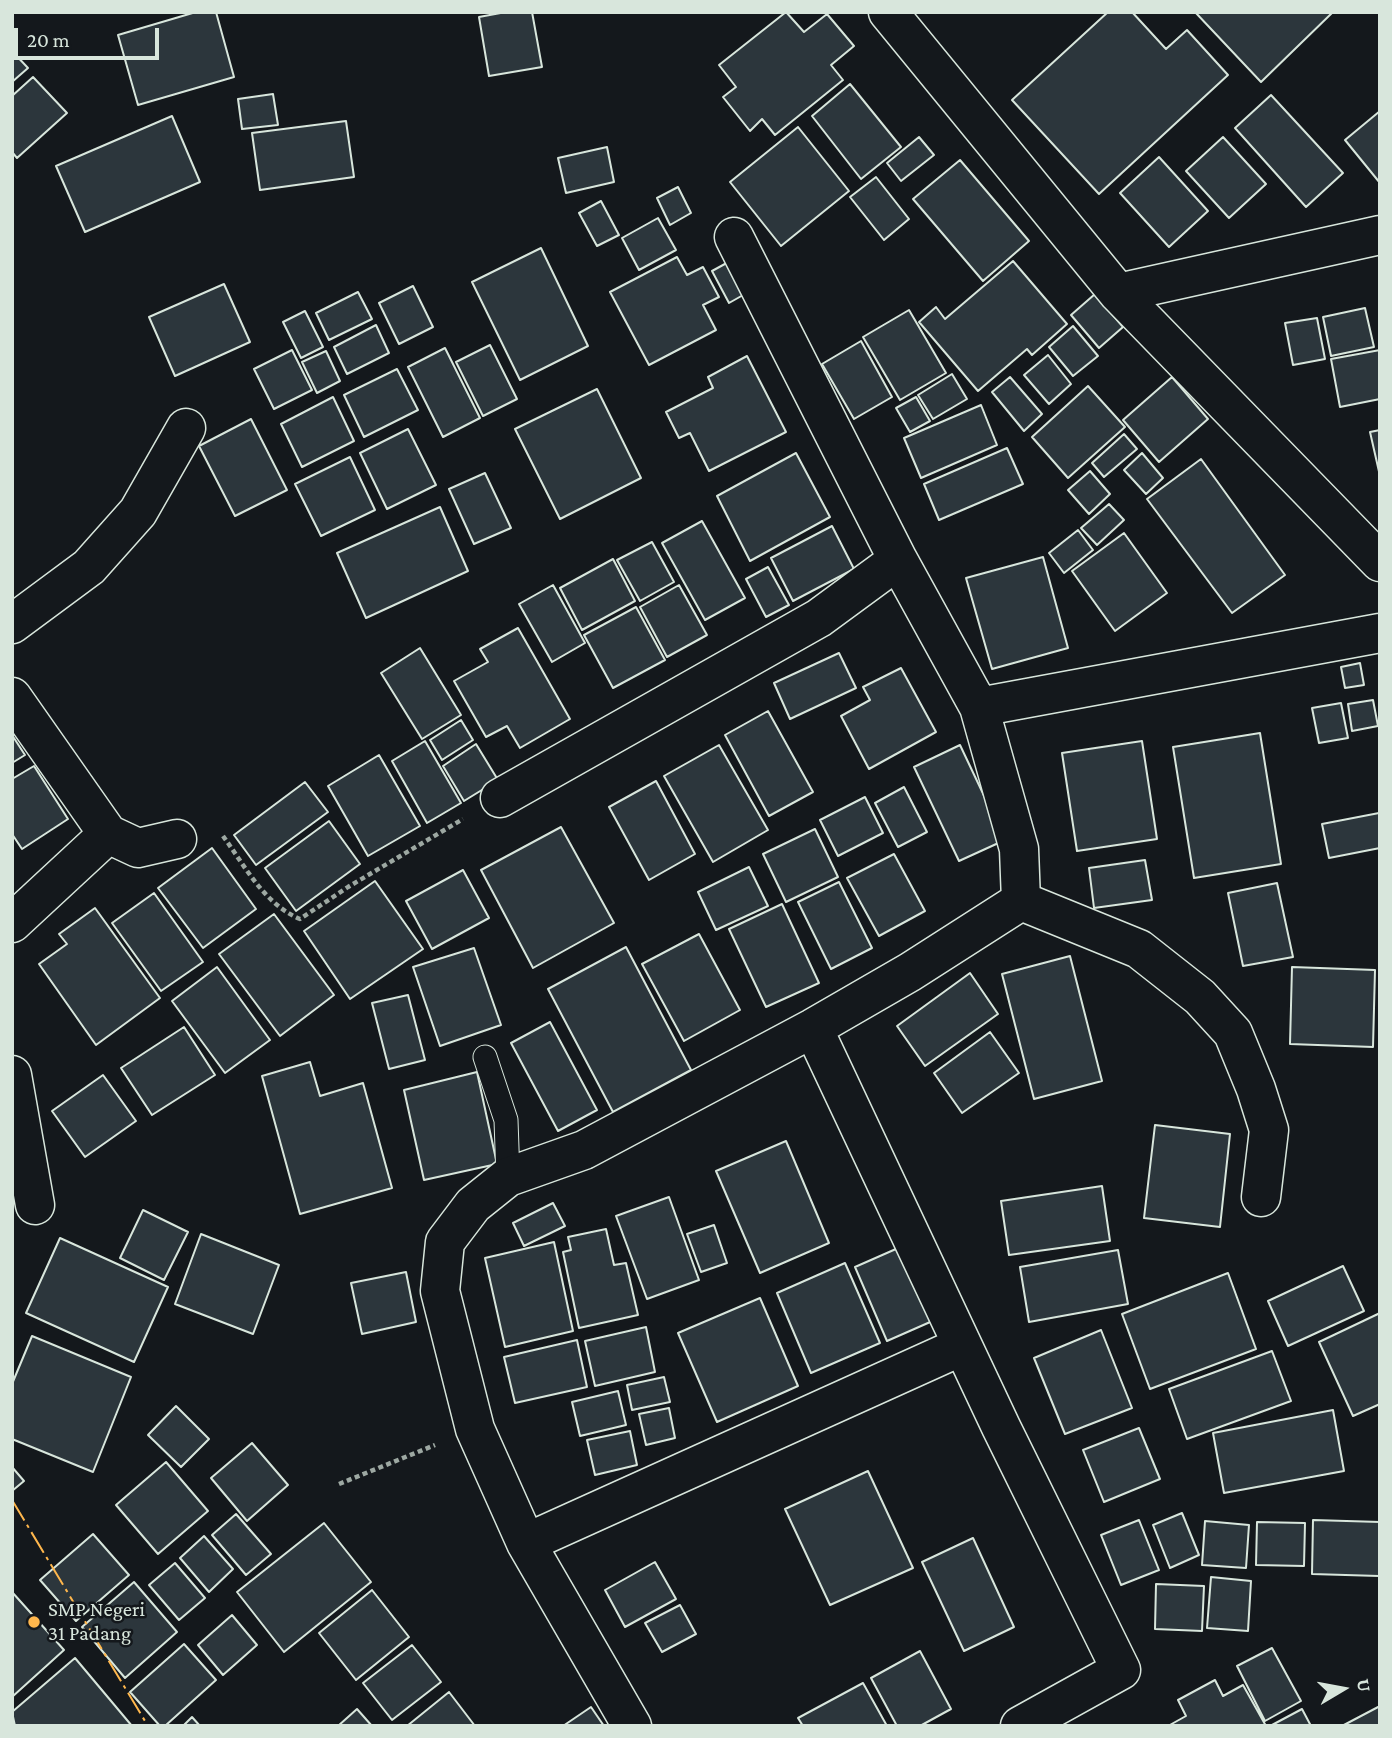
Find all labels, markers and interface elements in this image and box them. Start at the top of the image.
scale bar [18,14,163,58]
text: 20 m [27,28,70,52]
place label: SMP Negeri 31 Padang [48,1597,145,1647]
marker: SMP Negeri 31 Padang [26,1614,42,1630]
north arrow [1308,1654,1378,1724]
text: U [1353,1677,1376,1693]

